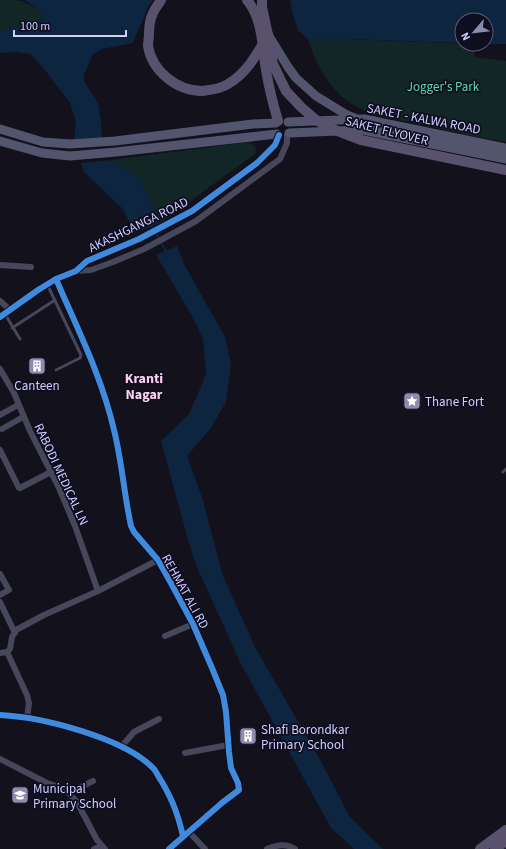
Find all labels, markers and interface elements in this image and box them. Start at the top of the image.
scale bar [14,12,126,38]
north arrow [454,12,494,52]
text: 100 m [20,18,50,35]
text: N [457,30,474,43]
park label: Jogger's Park [407,78,480,96]
street label: SAKET - KALWA ROAD [365,99,482,139]
street label: SAKET FLYOVER [343,112,431,150]
street label: AKASHGANGA ROAD [86,193,191,257]
building icon: Canteen [27,356,47,376]
district label: Kranti Nagar [125,369,163,405]
place label: Canteen [14,377,60,395]
place icon: Thane Fort [402,391,422,411]
place label: Thane Fort [425,393,485,411]
street label: RABODI MEDICAL LN [30,421,93,528]
street label: REHMAT ALI RD [157,551,213,632]
place label: Shafi Borondkar Primary School [261,721,349,754]
building icon: Shafi Borondkar Primary School [238,726,258,746]
place label: Municipal Primary School [33,780,116,813]
school or university icon: Municipal Primary School [10,785,30,805]

